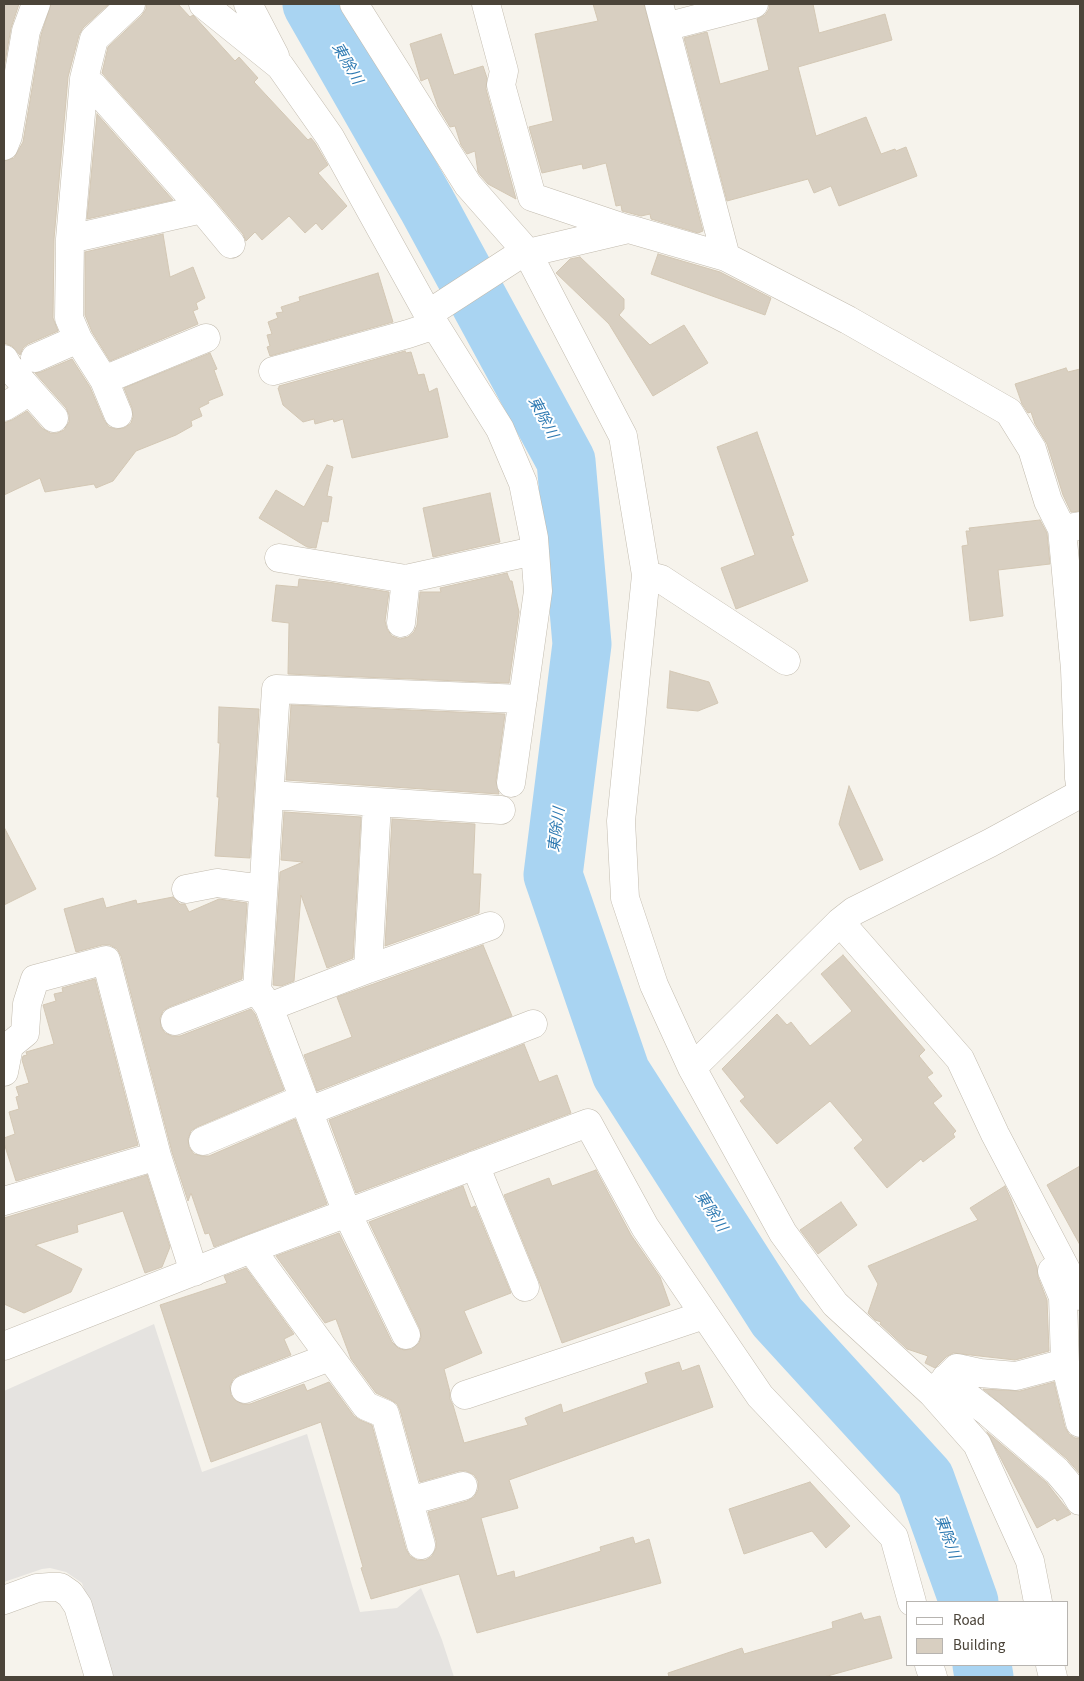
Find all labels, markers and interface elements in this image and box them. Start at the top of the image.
water label: 東除川 [327,40,365,88]
water label: 東除川 [523,394,561,442]
water label: 東除川 [546,807,570,853]
water label: 東除川 [690,1188,730,1236]
water label: 東除川 [930,1513,962,1561]
legend [906,1601,1069,1666]
text: Road [953,1610,985,1631]
text: Building [953,1635,1005,1656]

